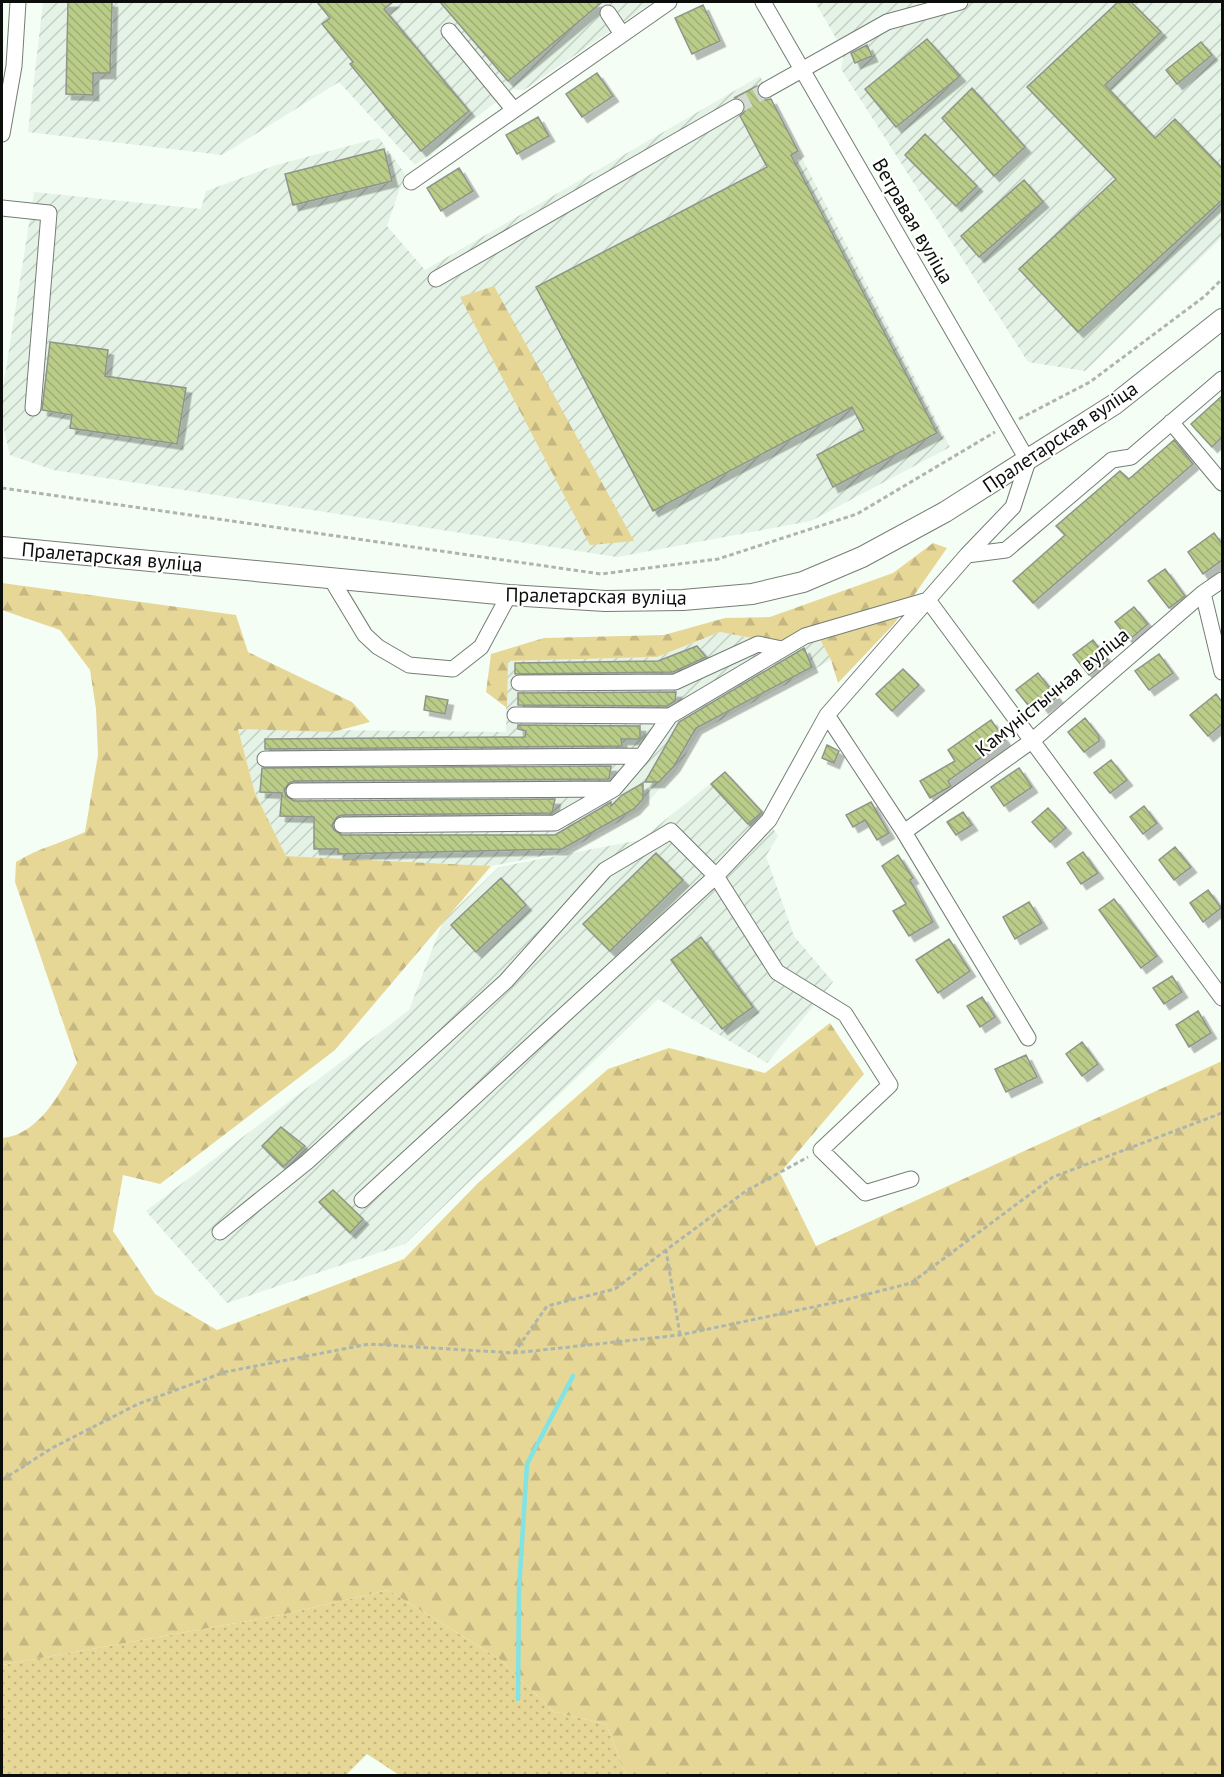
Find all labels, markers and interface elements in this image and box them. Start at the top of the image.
street label: Ветравая вуліца [867,154,959,288]
street label: Пралетарская вуліца [977,375,1143,499]
street label: Пралетарская вуліца [20,536,204,578]
street label: Пралетарская вуліца [505,581,687,611]
street label: Камуністычная вуліца [970,622,1134,762]

